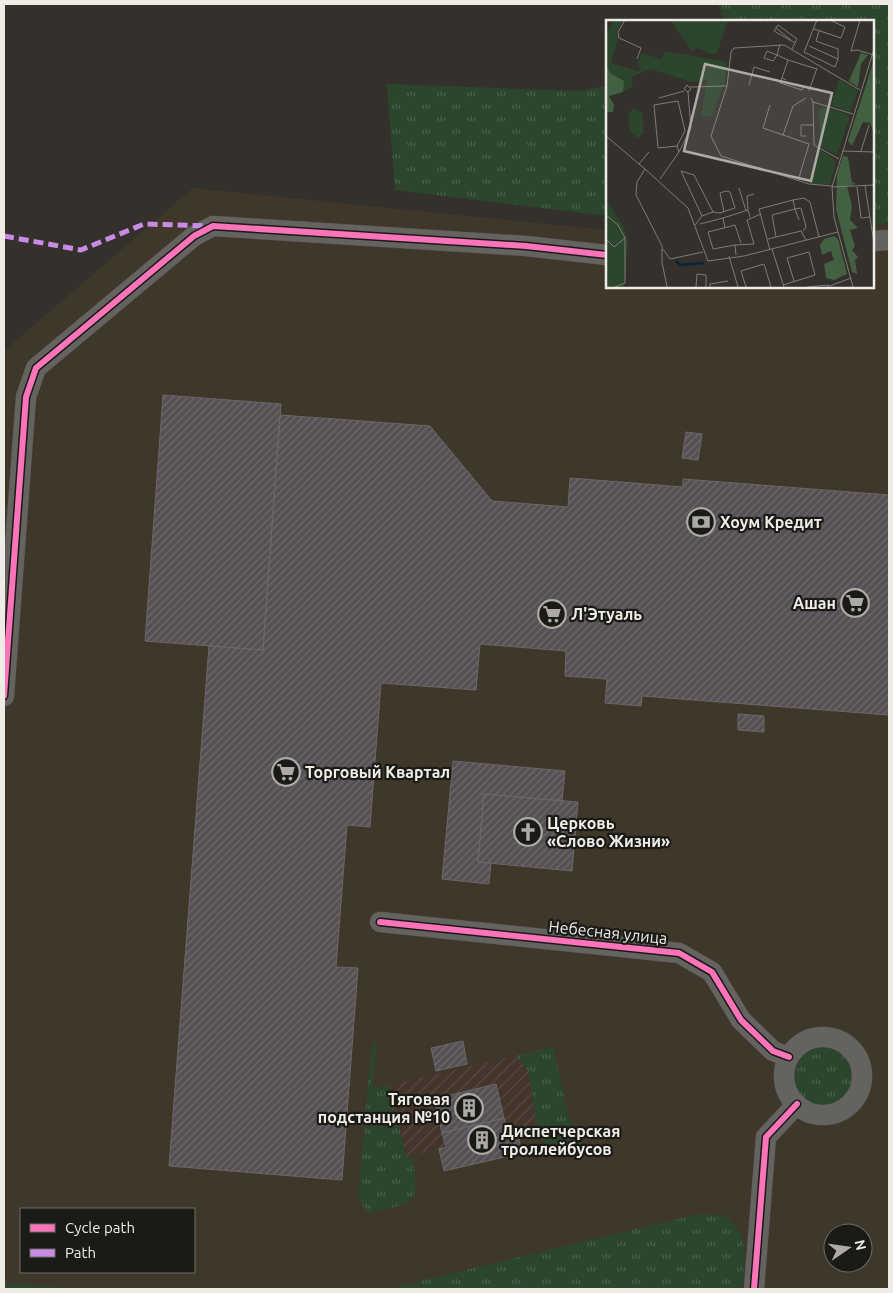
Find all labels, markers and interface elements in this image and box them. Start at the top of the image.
inset map [606,20,873,288]
bank icon: Хоум Кредит [686,507,716,537]
place label: Хоум Кредит [720,513,822,531]
supermarket icon: Ашан [840,588,870,618]
place label: Ашан [793,594,836,612]
supermarket icon: Л'Этуаль [537,599,567,629]
place label: Л'Этуаль [571,605,642,623]
supermarket icon: Торговый Квартал [271,757,301,787]
place label: Торговый Квартал [305,763,450,781]
place label: Церковь «Слово Жизни» [547,814,670,850]
church icon: Церковь «Слово Жизни» [513,817,543,847]
street label: Небесная улица [548,917,668,947]
place label: Тяговая подстанция №10 [318,1090,450,1126]
building icon: Тяговая подстанция №10 [454,1093,484,1123]
place label: Диспетчерская троллейбусов [501,1122,620,1158]
building icon: Диспетчерская троллейбусов [467,1125,497,1155]
legend [20,1208,195,1273]
text: Cycle path [65,1219,135,1236]
north arrow [823,1223,873,1273]
text: N [852,1238,870,1252]
text: Path [65,1244,96,1261]

